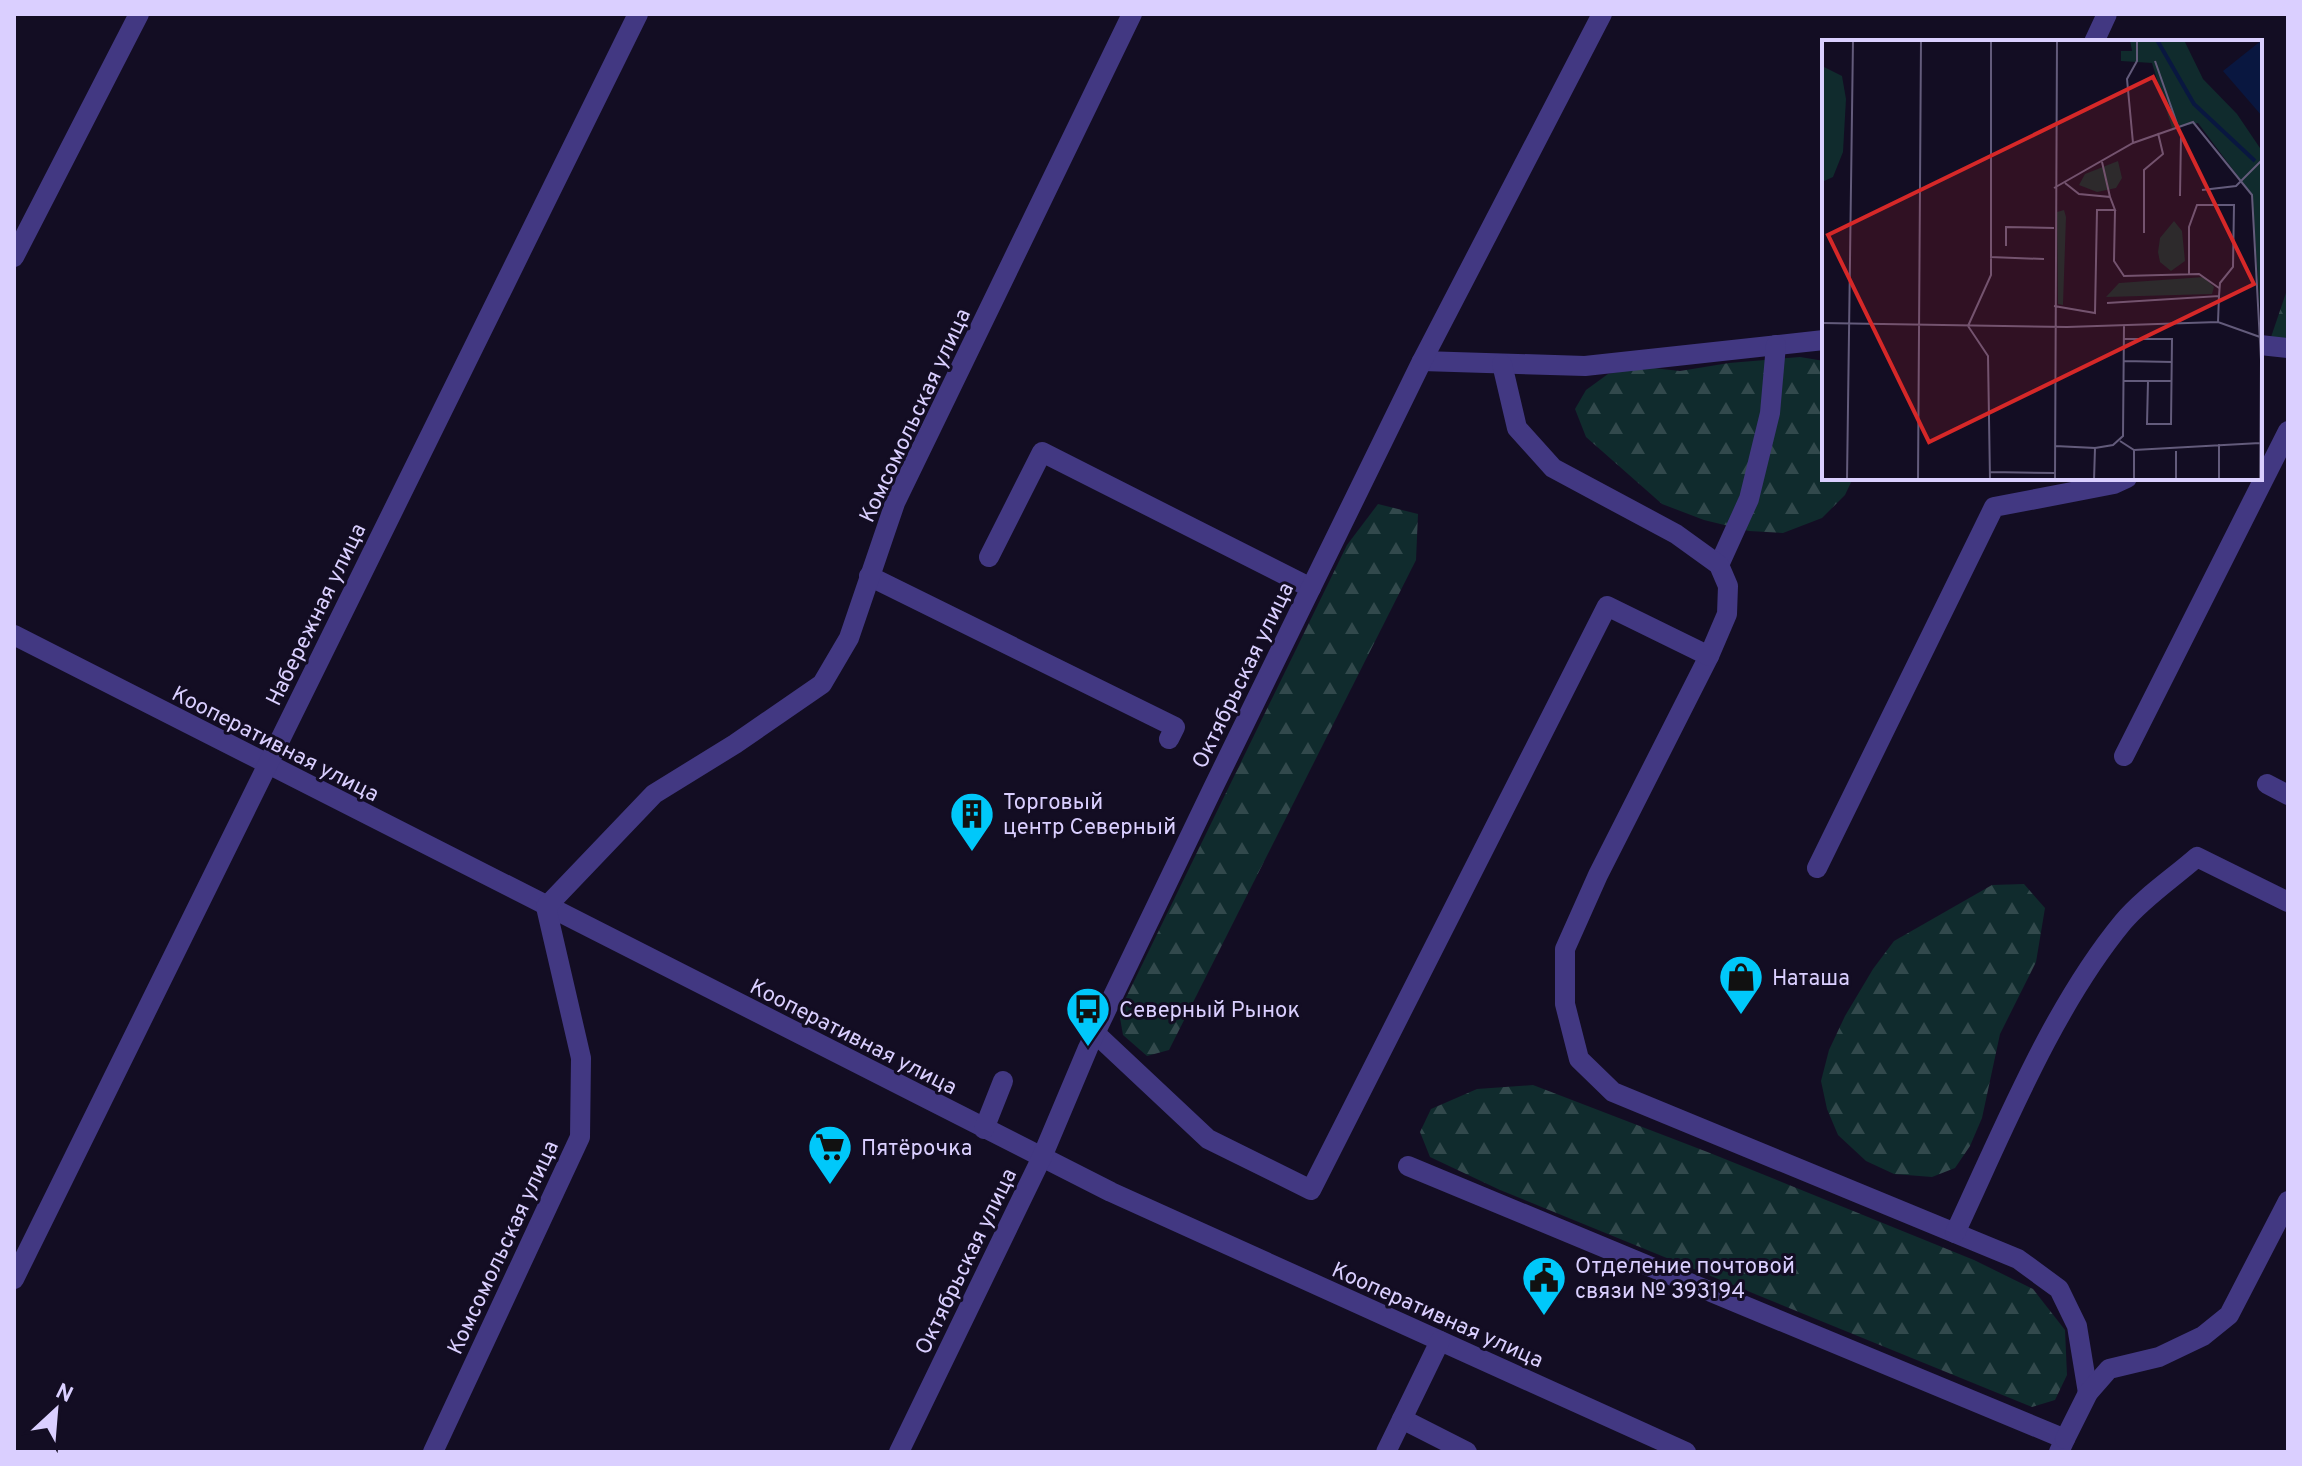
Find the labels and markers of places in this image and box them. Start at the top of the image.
building icon: Торговый центр Северный [948,790,996,853]
place label: Торговый центр Северный [1003,790,1176,842]
shop icon: Наташа [1717,953,1765,1016]
place label: Наташа [1772,966,1850,993]
bus stop icon: Северный Рынок [1064,985,1112,1048]
place label: Северный Рынок [1119,998,1300,1025]
supermarket icon: Пятёрочка [806,1123,854,1186]
place label: Пятёрочка [861,1136,972,1163]
public building icon: Отделение почтовой связи № 393194 [1520,1254,1568,1317]
place label: Отделение почтовой связи № 393194 [1575,1254,1795,1306]

